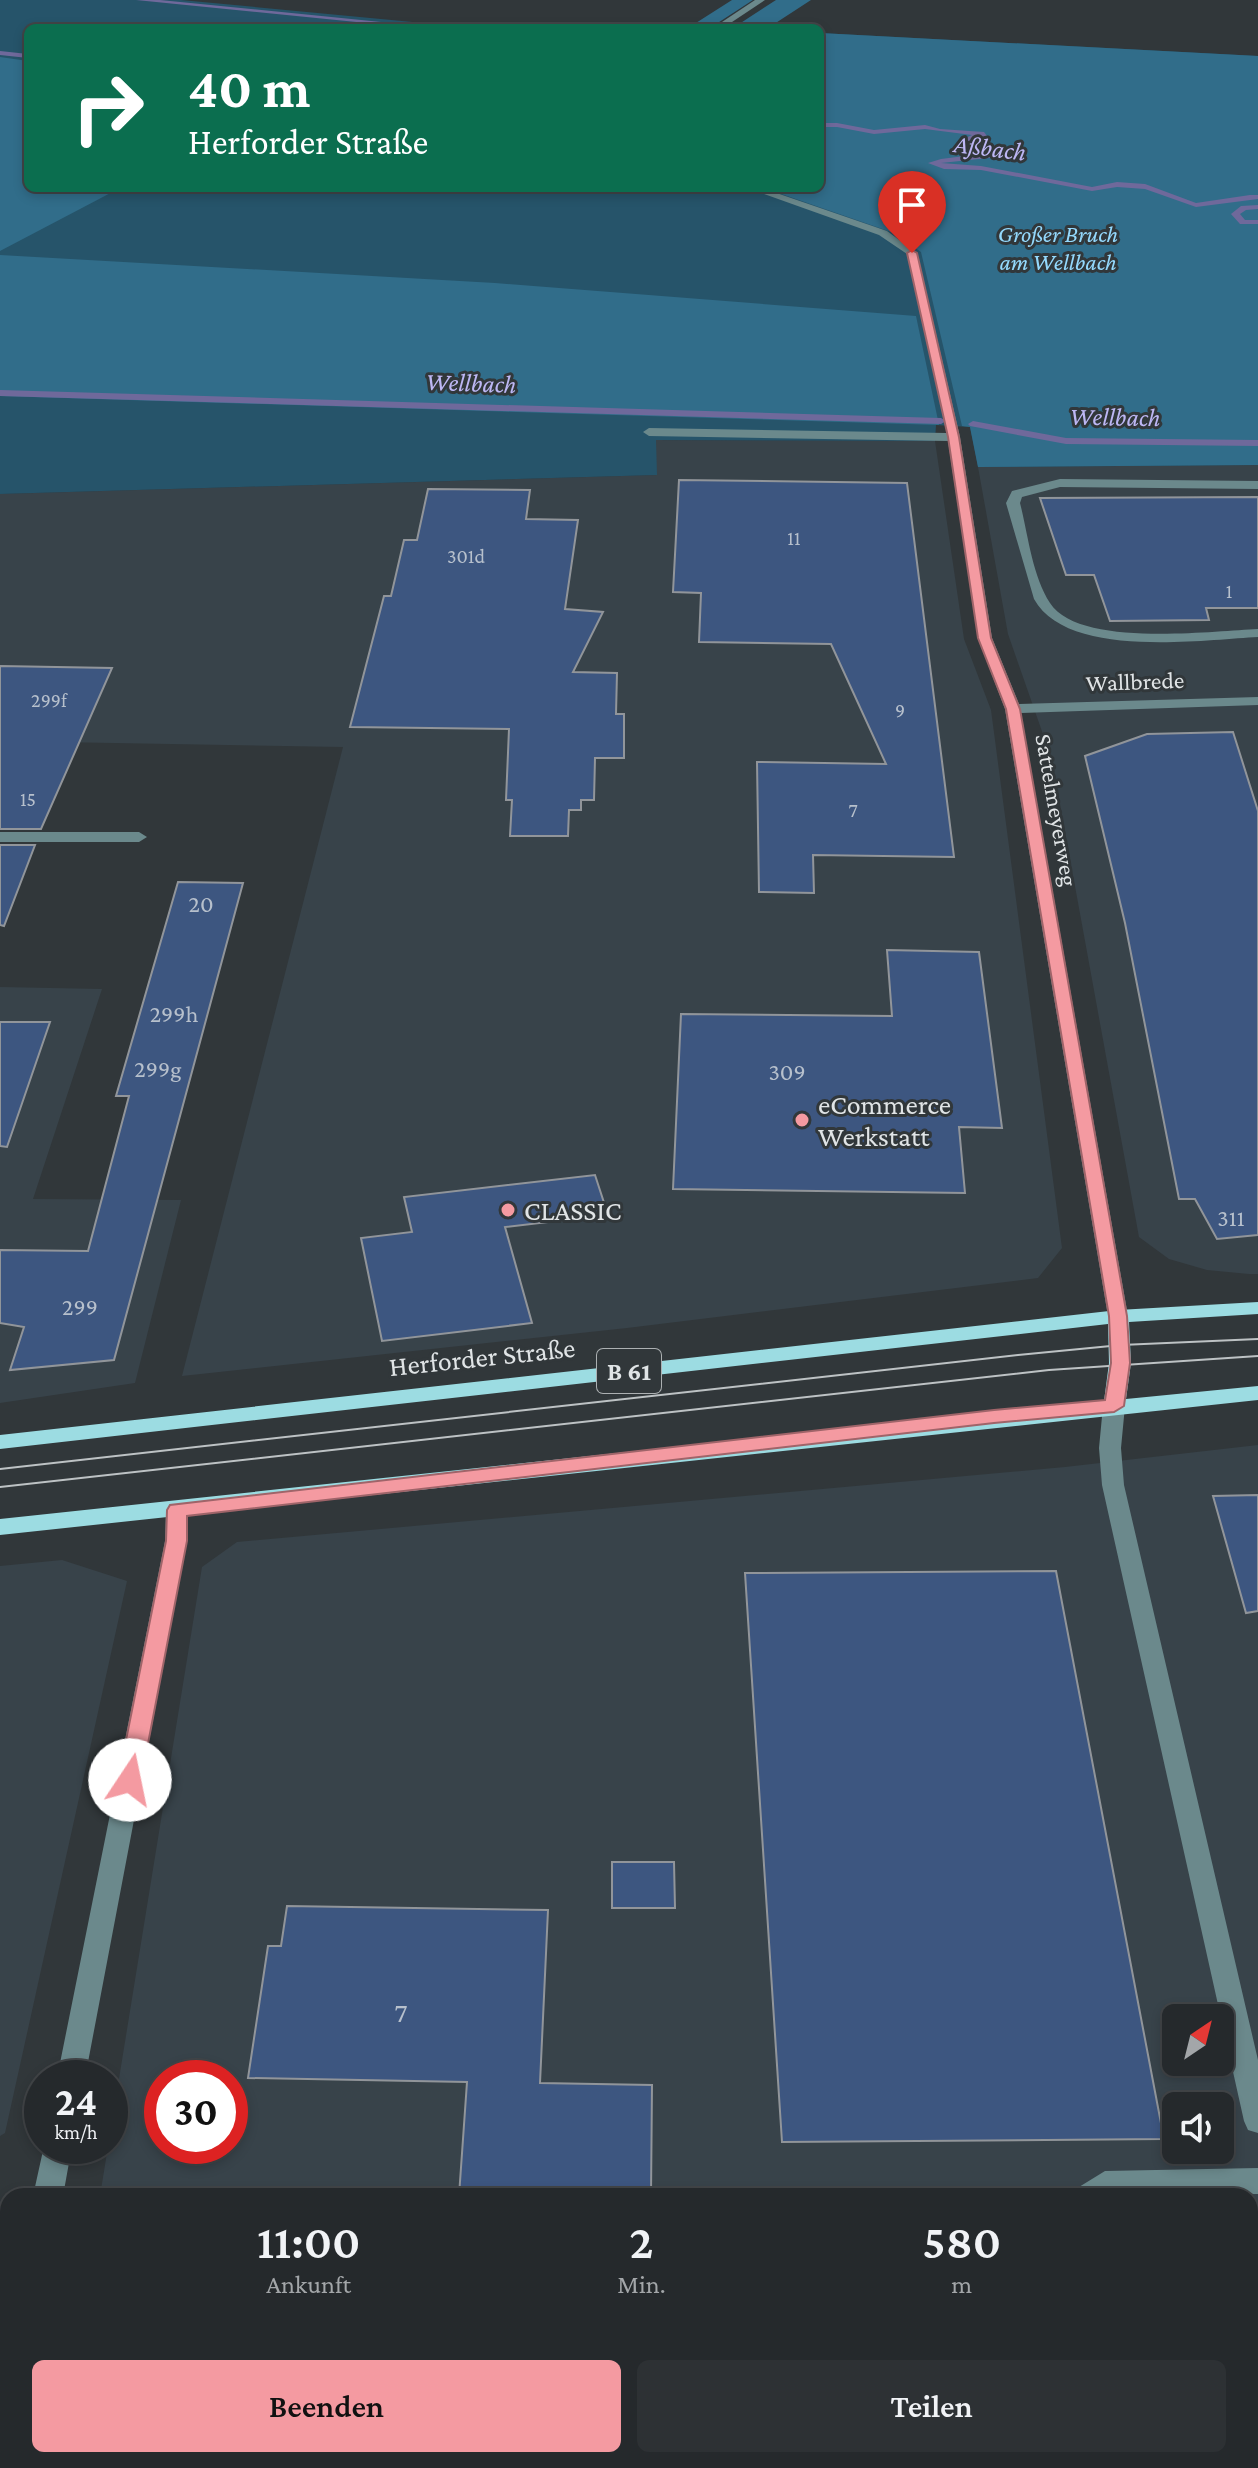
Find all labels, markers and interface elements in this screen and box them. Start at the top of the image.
icon: right [56,56,160,160]
text: 40 m [188,57,310,119]
text: Herforder Straße [188,122,428,162]
water label: Aßbach [950,129,1028,167]
pin [878,171,946,253]
icon: arrive [890,183,934,227]
park label: Großer Bruch am Wellbach [998,220,1118,275]
water label: Wellbach [425,367,517,399]
water label: Wellbach [1069,402,1161,432]
house number: 11 [787,527,801,549]
house number: 301d [447,545,485,567]
house number: 1 [1226,580,1232,602]
street label: Wallbrede [1085,666,1185,696]
house number: 299f [31,689,68,711]
house number: 9 [895,699,905,721]
street label: Sattelmeyerweg [1030,732,1084,889]
house number: 15 [20,788,36,810]
house number: 7 [848,799,858,821]
house number: 20 [188,890,214,917]
house number: 299h [150,1000,198,1027]
house number: 299g [134,1055,182,1082]
house number: 309 [768,1058,806,1085]
place label: eCommerce Werkstatt [818,1089,951,1152]
marker: eCommerce Werkstatt [793,1111,811,1129]
place label: CLASSIC [524,1195,621,1226]
marker: CLASSIC [499,1201,517,1219]
house number: 311 [1217,1204,1245,1231]
house number: 299 [62,1293,98,1320]
street label: Herforder Straße [387,1332,577,1382]
road number: B 61 [597,1349,661,1393]
position arrow [88,1738,172,1822]
house number: 7 [395,1997,408,2028]
north arrow [1162,2004,1234,2076]
map controls [1162,2004,1234,2164]
speed limit sign: 30 [144,2060,248,2164]
text: 24 [55,2079,97,2124]
button: sound [1162,2092,1234,2164]
text: km/h [54,2121,98,2143]
text: 11:00 [257,2215,360,2268]
text: 2 [630,2215,653,2268]
text: 580 [923,2215,1001,2268]
text: Ankunft [266,2270,351,2299]
text: Min. [617,2270,666,2299]
text: m [951,2270,972,2299]
button: Beenden [32,2360,621,2452]
button: Teilen [637,2360,1226,2452]

